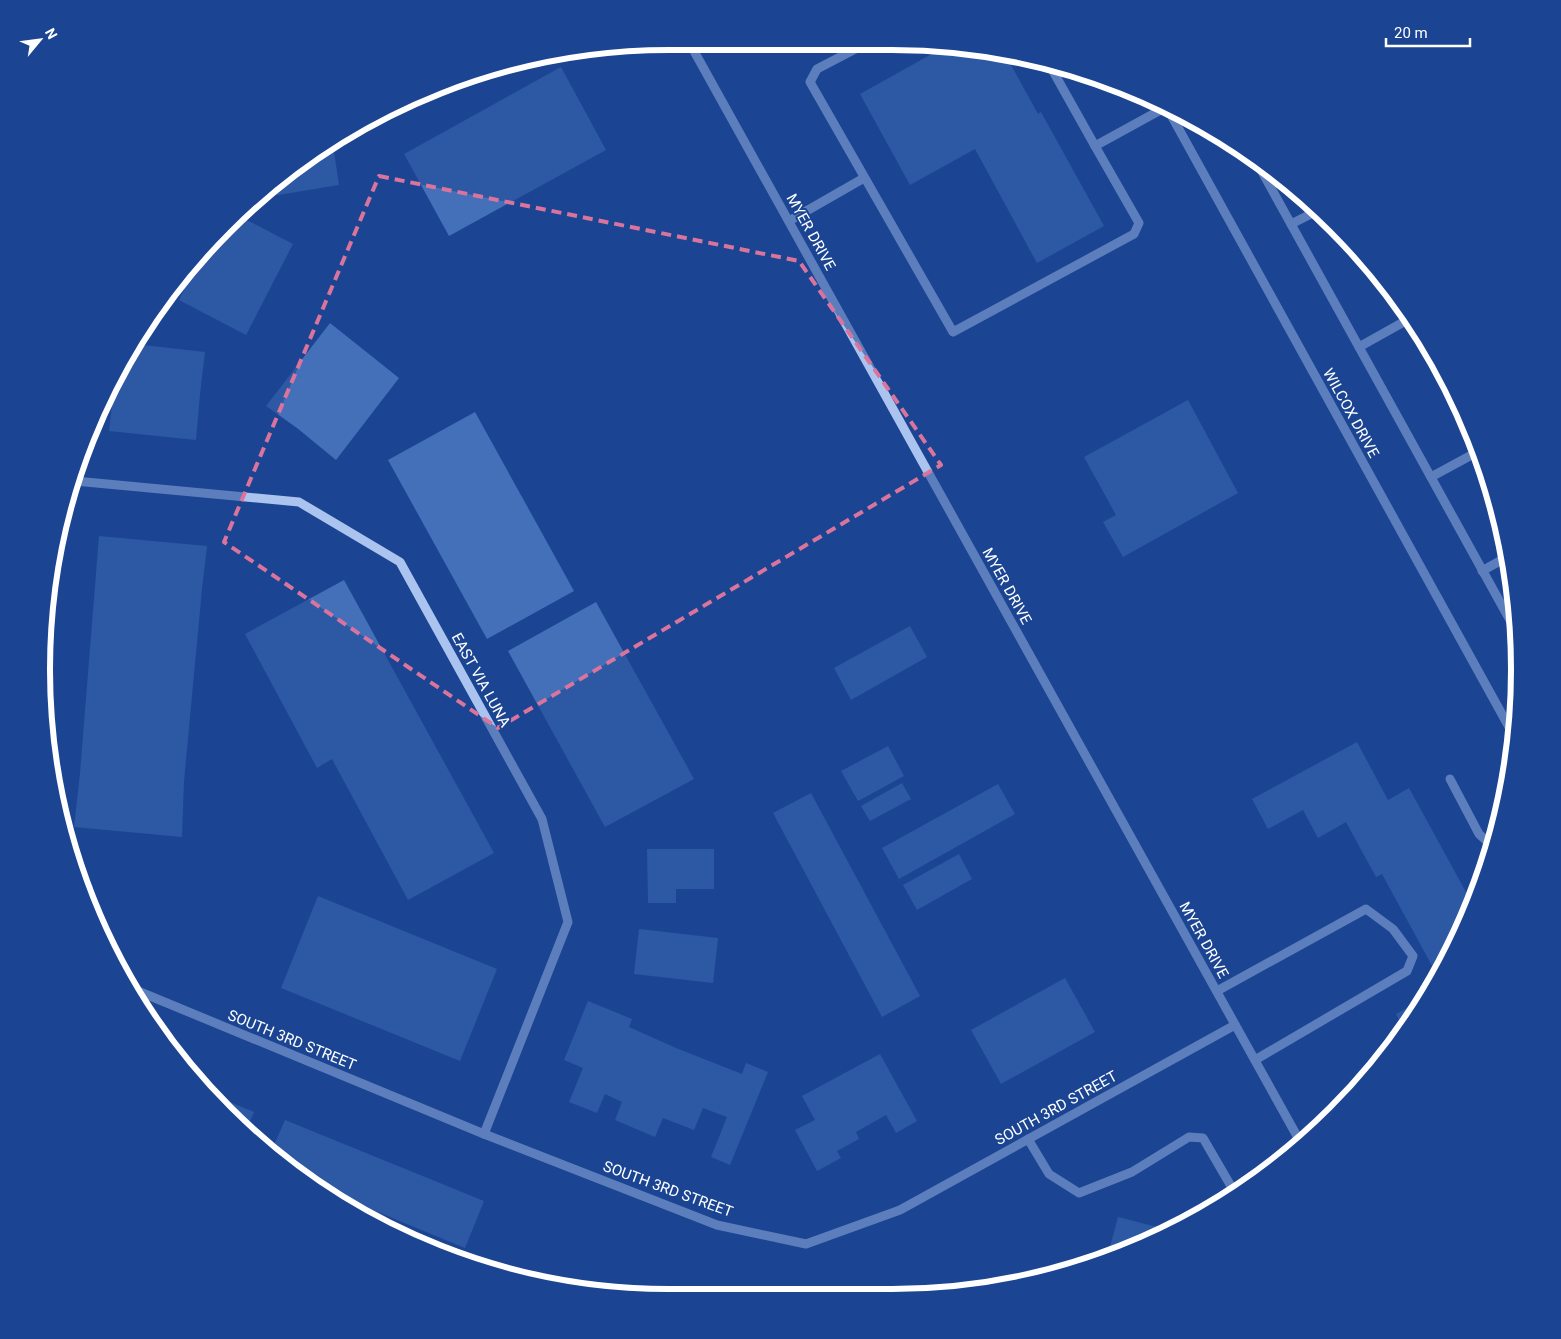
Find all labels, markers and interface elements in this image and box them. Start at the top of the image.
north arrow [15,15,65,65]
scale bar [1386,15,1470,47]
text: 20 m [1394,24,1428,42]
text: N [42,25,61,42]
street label: MYER DRIVE [783,191,840,274]
street label: WILCOX DRIVE [1319,365,1383,461]
street label: MYER DRIVE [979,545,1036,628]
street label: EAST VIA LUNA [448,630,514,730]
street label: MYER DRIVE [1176,899,1233,982]
street label: SOUTH 3RD STREET [225,1006,359,1074]
street label: SOUTH 3RD STREET [992,1067,1120,1149]
street label: SOUTH 3RD STREET [601,1157,735,1221]

